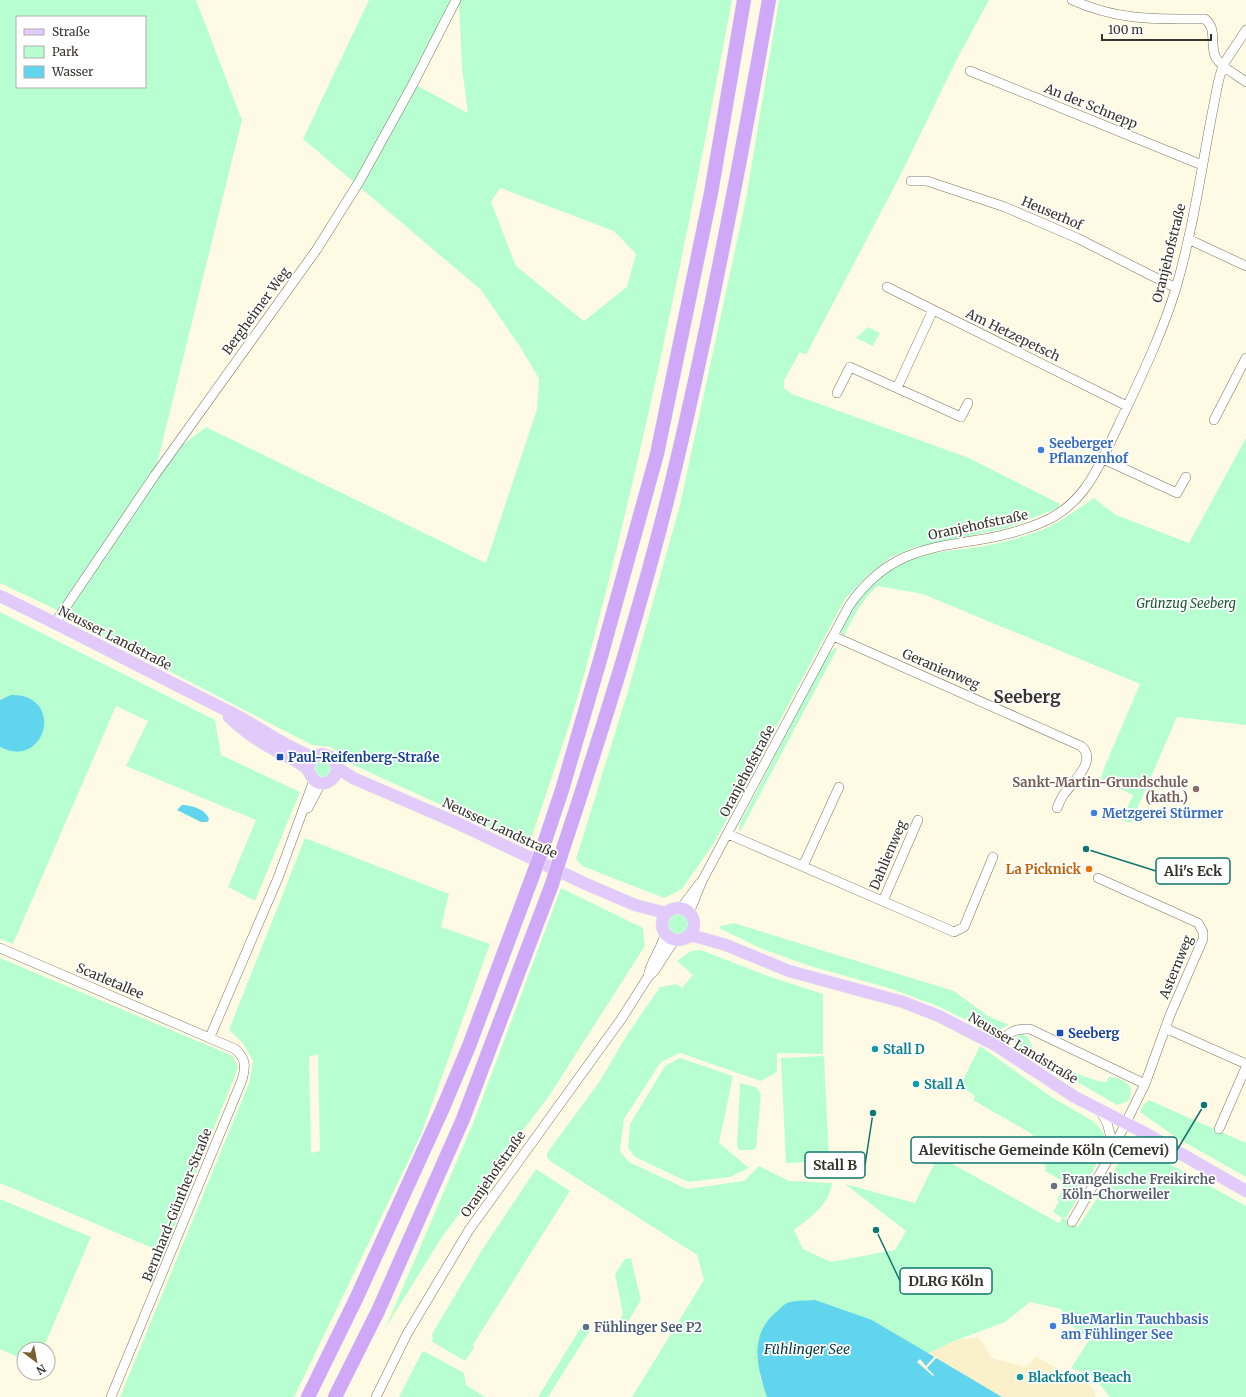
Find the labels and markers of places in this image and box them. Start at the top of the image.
place label: Seeberger Pflanzenhof [1049,435,1129,467]
marker: Seeberger Pflanzenhof [1036,445,1046,455]
place label: Paul-Reifenberg-Straße [288,749,439,766]
marker: Paul-Reifenberg-Straße [275,752,285,762]
place label: Sankt-Martin-Grundschule (kath.) [1012,774,1188,806]
marker: Sankt-Martin-Grundschule (kath.) [1191,784,1201,794]
place label: Metzgerei Stürmer [1102,805,1223,822]
marker: Metzgerei Stürmer [1089,808,1099,818]
callout: Ali's Eck [1156,858,1230,884]
place label: La Picknick [1006,861,1082,878]
marker: La Picknick [1084,864,1094,874]
place label: Seeberg [1068,1025,1119,1042]
marker: Seeberg [1055,1028,1065,1038]
place label: Stall D [883,1041,925,1058]
marker: Stall D [870,1044,880,1054]
place label: Stall A [924,1076,966,1093]
marker: Stall A [911,1079,921,1089]
callout: Alevitische Gemeinde Köln (Cemevi) [911,1137,1177,1163]
callout: Stall B [805,1152,865,1178]
place label: Evangelische Freikirche Köln-Chorweiler [1062,1171,1215,1203]
marker: Evangelische Freikirche Köln-Chorweiler [1049,1181,1059,1191]
callout: DLRG Köln [900,1268,992,1294]
place label: BlueMarlin Tauchbasis am Fühlinger See [1061,1311,1209,1343]
place label: Fühlinger See P2 [594,1319,702,1336]
marker: BlueMarlin Tauchbasis am Fühlinger See [1048,1321,1058,1331]
marker: Fühlinger See P2 [581,1322,591,1332]
place label: Blackfoot Beach [1028,1369,1132,1386]
marker: Blackfoot Beach [1015,1372,1025,1382]

